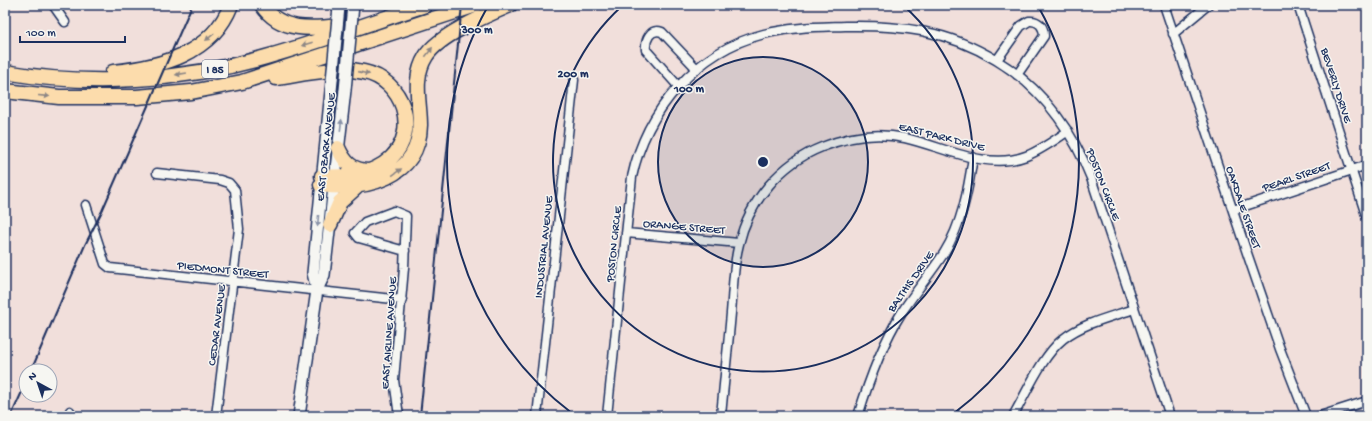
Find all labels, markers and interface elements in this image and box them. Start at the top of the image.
scale bar [20,18,125,44]
text: 300 m [460,24,493,38]
text: 100 m [25,27,56,41]
one-way arrow [204,33,215,41]
one-way arrow [301,41,313,47]
street label: BEVERLY DRIVE [1316,45,1354,125]
one-way arrow [425,47,433,58]
road number: I 85 [202,60,228,78]
text: 200 m [558,68,589,82]
one-way arrow [358,70,370,76]
one-way arrow [175,72,187,78]
text: 100 m [673,83,704,97]
one-way arrow [38,92,50,99]
street label: EAST OZARK AVENUE [314,92,340,202]
one-way arrow [338,118,344,131]
street label: EAST PARK DRIVE [897,120,986,156]
street label: POSTON CIRCLE [1082,146,1122,223]
centre of rings [756,155,770,169]
street label: PEARL STREET [1260,159,1334,196]
street label: OAKDALE STREET [1221,164,1263,252]
one-way arrow [392,168,402,176]
street label: INDUSTRIAL AVENUE [533,195,557,299]
street label: POSTON CIRCLE [604,205,626,284]
one-way arrow [314,215,321,227]
street label: ORANGE STREET [642,217,727,239]
street label: BALTHIS DRIVE [885,248,938,316]
street label: PIEDMONT STREET [175,259,270,283]
street label: EAST AIRLINE AVENUE [379,276,401,390]
street label: CEDAR AVENUE [206,283,230,367]
north arrow [18,363,58,403]
text: N [26,370,39,384]

